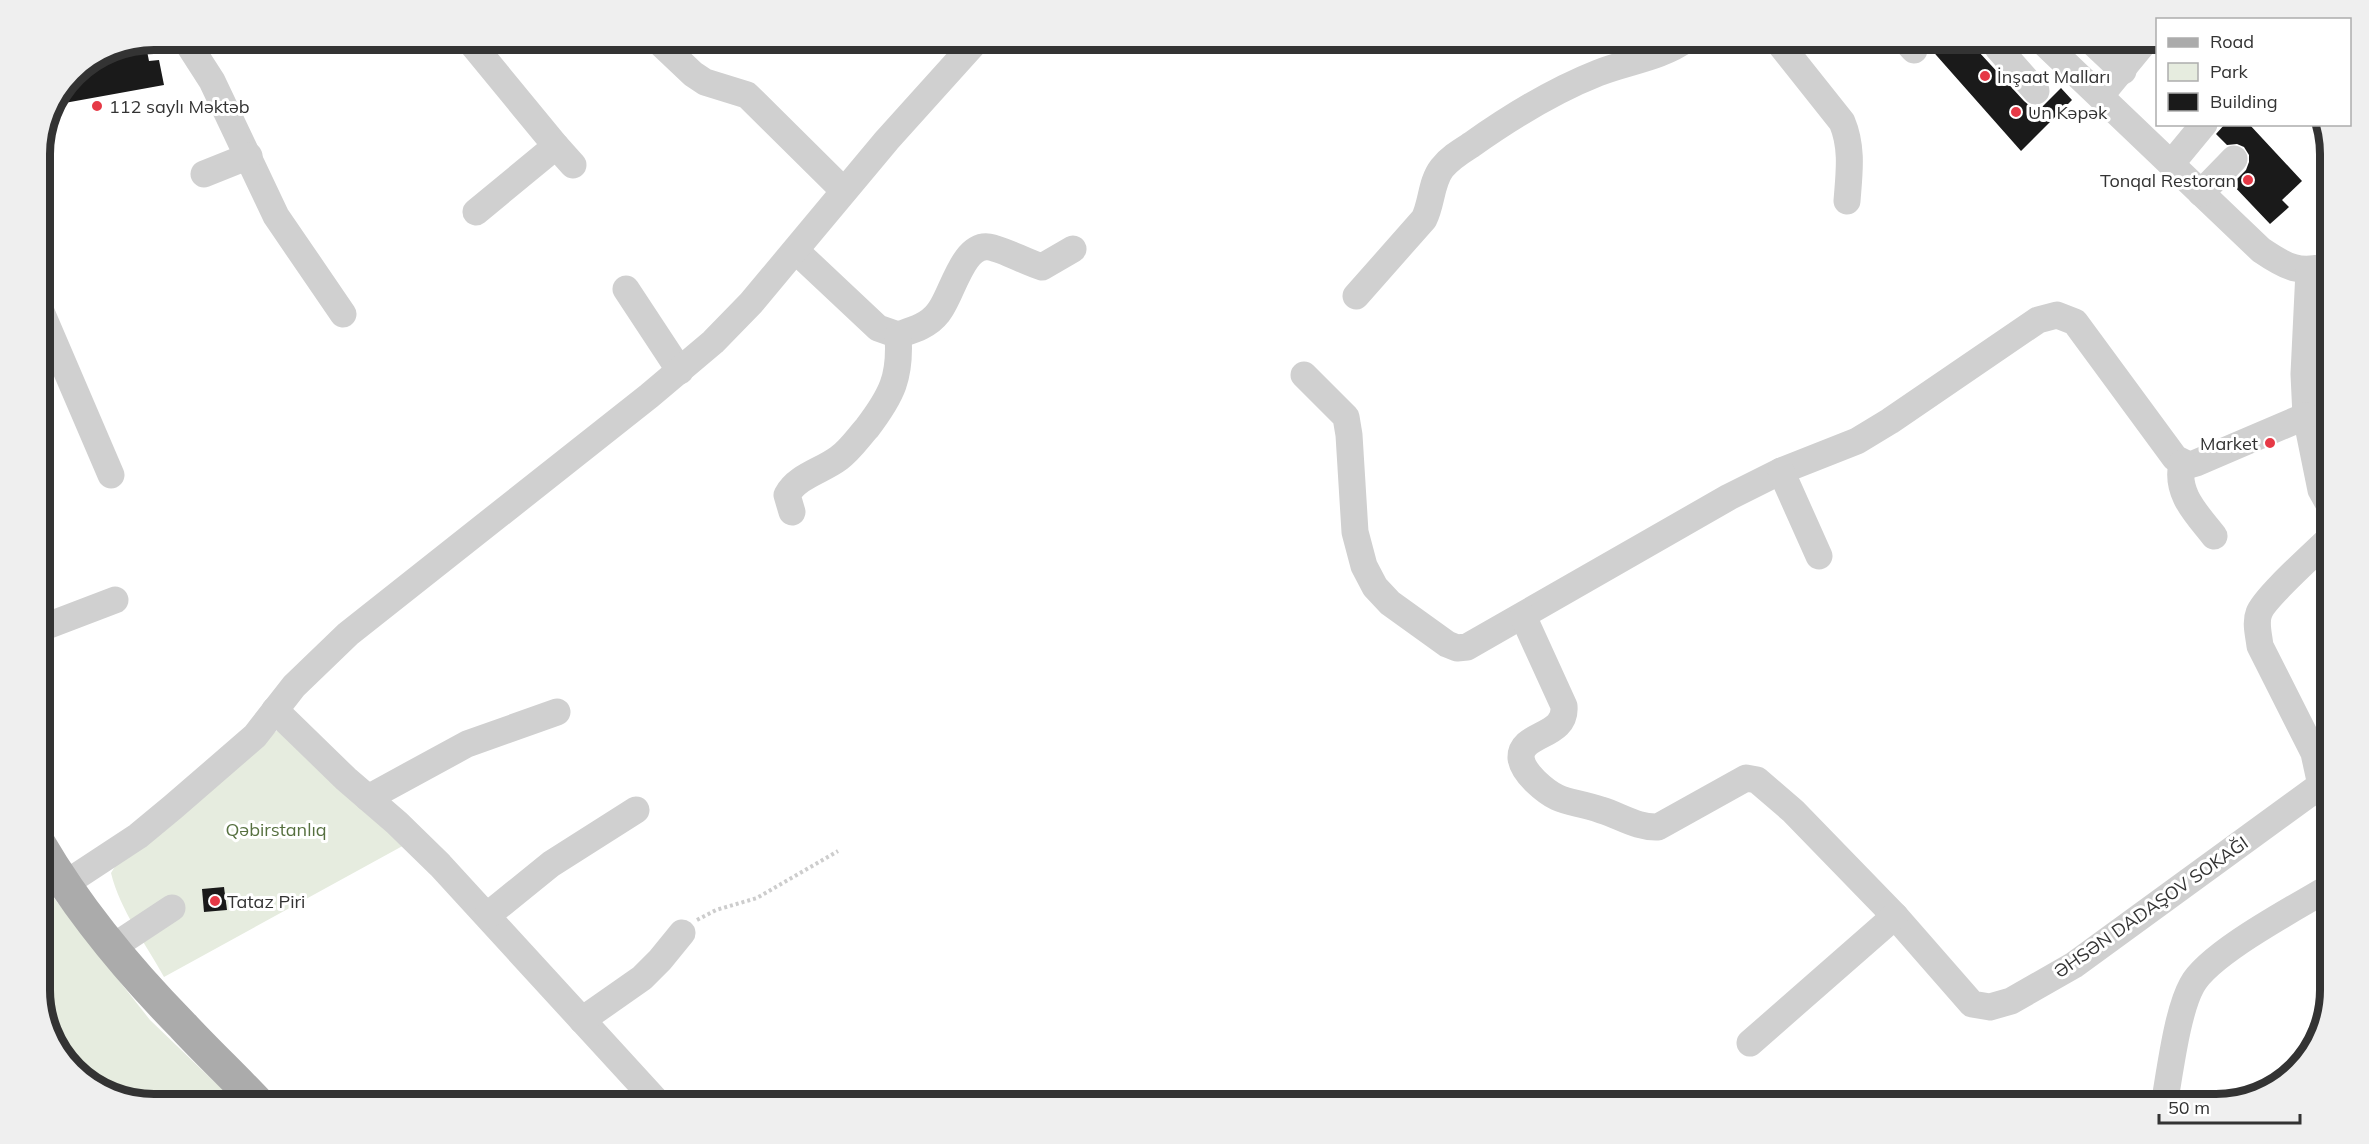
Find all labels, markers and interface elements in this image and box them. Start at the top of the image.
legend [2156,18,2351,126]
text: Road [2210,30,2254,53]
text: Park [2210,60,2249,83]
place label: İnşaat Malları [1997,65,2110,88]
marker: İnşaat Malları [1978,69,1992,83]
text: Building [2210,90,2278,113]
place label: 112 saylı Məktəb [109,95,250,118]
marker: 112 saylı Məktəb [90,99,104,113]
place label: Un Kəpək [2028,101,2108,124]
marker: Un Kəpək [2009,105,2023,119]
place label: Tonqal Restoran [2100,169,2236,192]
marker: Tonqal Restoran [2241,173,2255,187]
place label: Market [2200,432,2258,455]
marker: Market [2263,436,2277,450]
park label: Qəbirstanlıq [225,818,327,841]
street label: ƏHSƏN DADAŞOV SOKAĞI [2049,831,2253,983]
place label: Tataz Piri [227,890,305,913]
marker: Tataz Piri [208,894,222,908]
scale bar [2159,1087,2300,1125]
text: 50 m [2168,1096,2210,1119]

